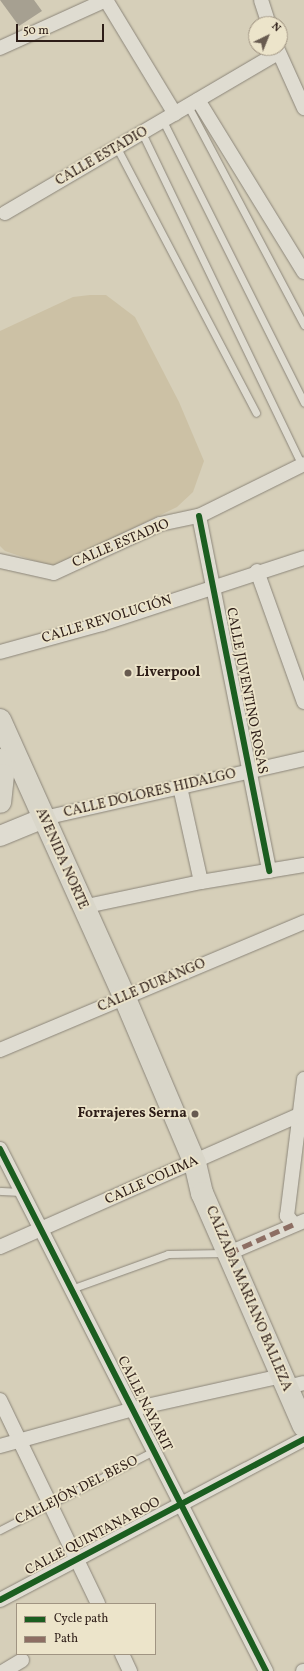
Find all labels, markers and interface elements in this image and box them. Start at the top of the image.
scale bar [18,16,106,42]
north arrow [248,16,288,56]
text: N [268,19,284,36]
text: 50 m [23,23,49,39]
street label: CALLE ESTADIO [53,124,151,190]
street label: CALLE ESTADIO [70,516,172,572]
street label: CALLE REVOLUCIÓN [40,592,174,648]
street label: CALLE JUVENTINO ROSAS [222,606,270,776]
place label: Liverpool [136,665,200,681]
marker: Liverpool [123,668,133,678]
street label: CALLE DOLORES HIDALGO [62,766,238,822]
street label: AVENIDA NORTE [31,806,91,912]
street label: CALLE DURANGO [96,956,208,1016]
place label: Forrajeres Serna [78,1106,187,1122]
marker: Forrajeres Serna [190,1109,200,1119]
street label: CALLE COLIMA [103,1153,201,1209]
street label: CALZADA MARIANO BALLEZA [201,1204,295,1394]
street label: CALLE NAYARIT [113,1354,175,1454]
street label: CALLEJÓN DEL BESO [13,1453,141,1529]
street label: CALLE QUINTANA ROO [23,1494,163,1580]
legend [16,1603,156,1655]
text: Cycle path [54,1611,109,1627]
text: Path [54,1631,78,1647]

